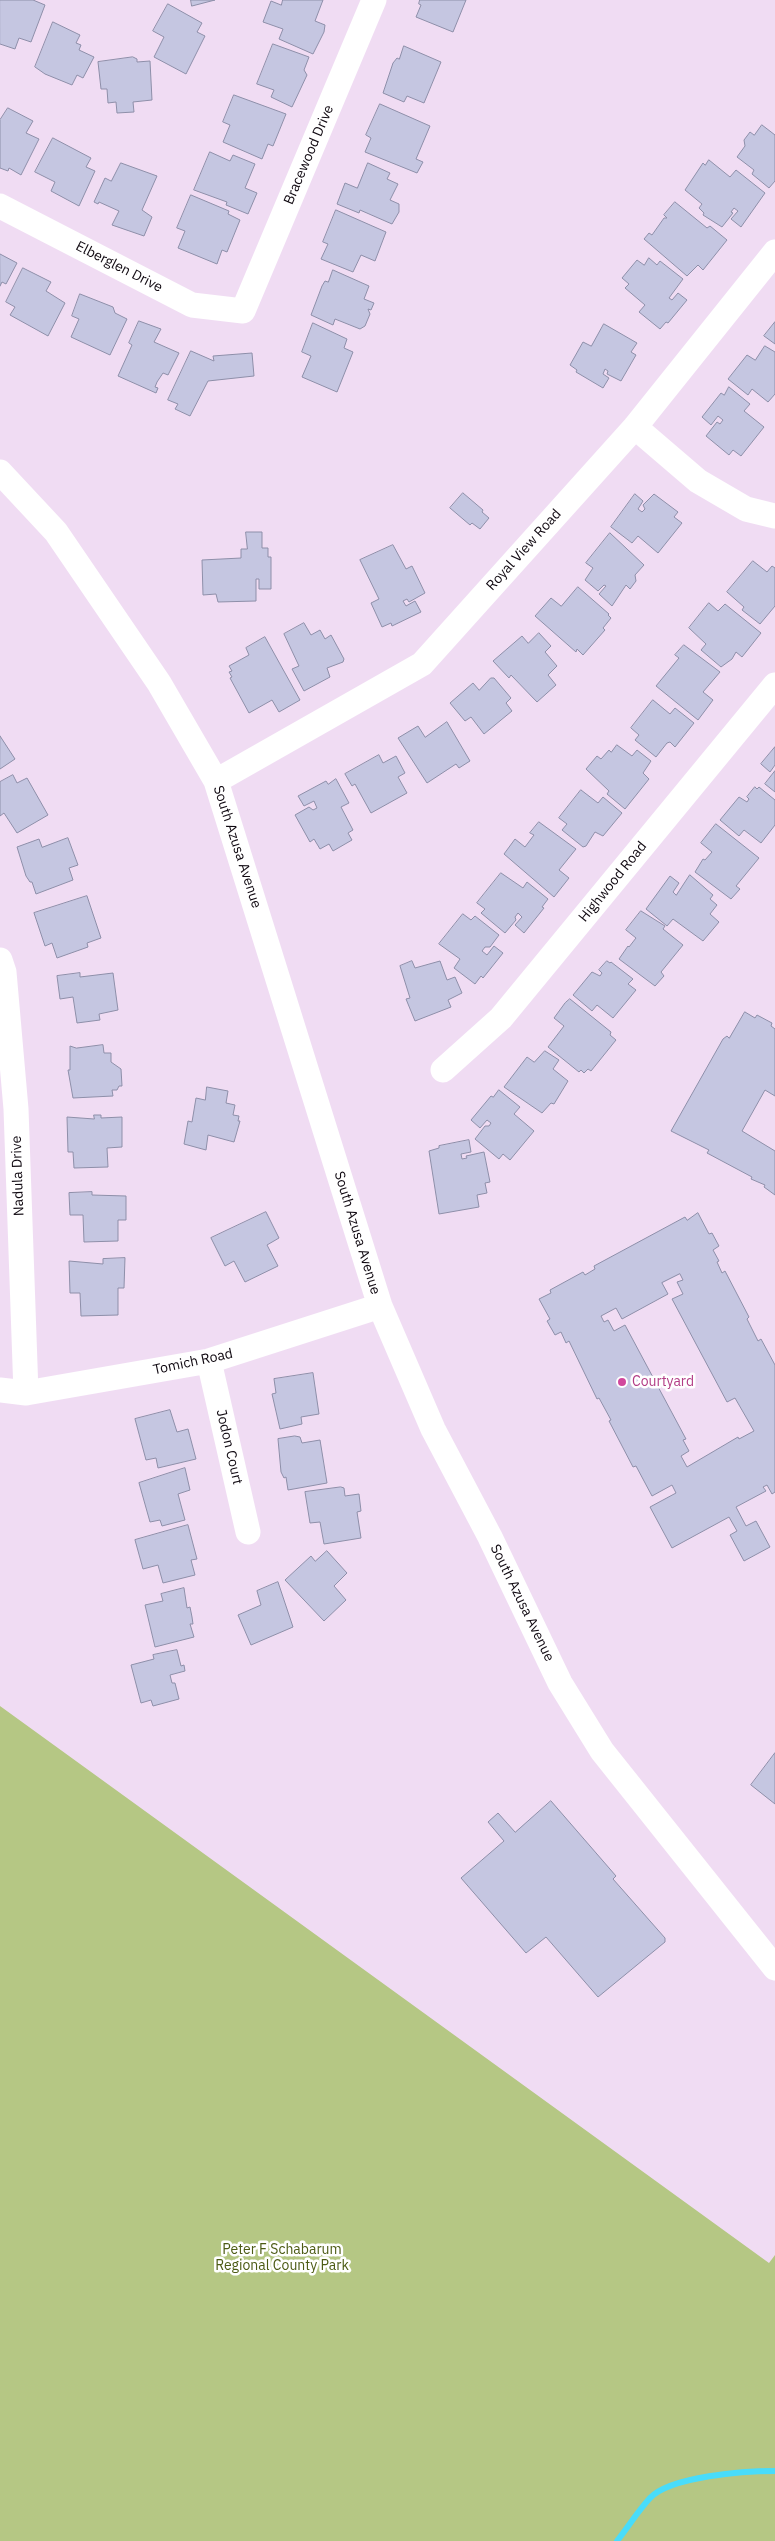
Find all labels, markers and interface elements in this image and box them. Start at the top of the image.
street label: Bracewood Drive [280,103,338,207]
street label: Elberglen Drive [73,238,165,296]
street label: Royal View Road [483,506,565,594]
street label: South Azusa Avenue [209,784,265,910]
street label: Highwood Road [575,838,651,926]
street label: Nadula Drive [8,1135,28,1217]
street label: South Azusa Avenue [330,1169,384,1297]
street label: Tomich Road [152,1345,234,1379]
place label: Courtyard [632,1374,694,1390]
marker: Courtyard [616,1376,628,1388]
street label: Jodon Court [212,1408,246,1486]
street label: South Azusa Avenue [486,1542,558,1664]
park label: Peter F Schabarum Regional County Park [215,2242,349,2274]

